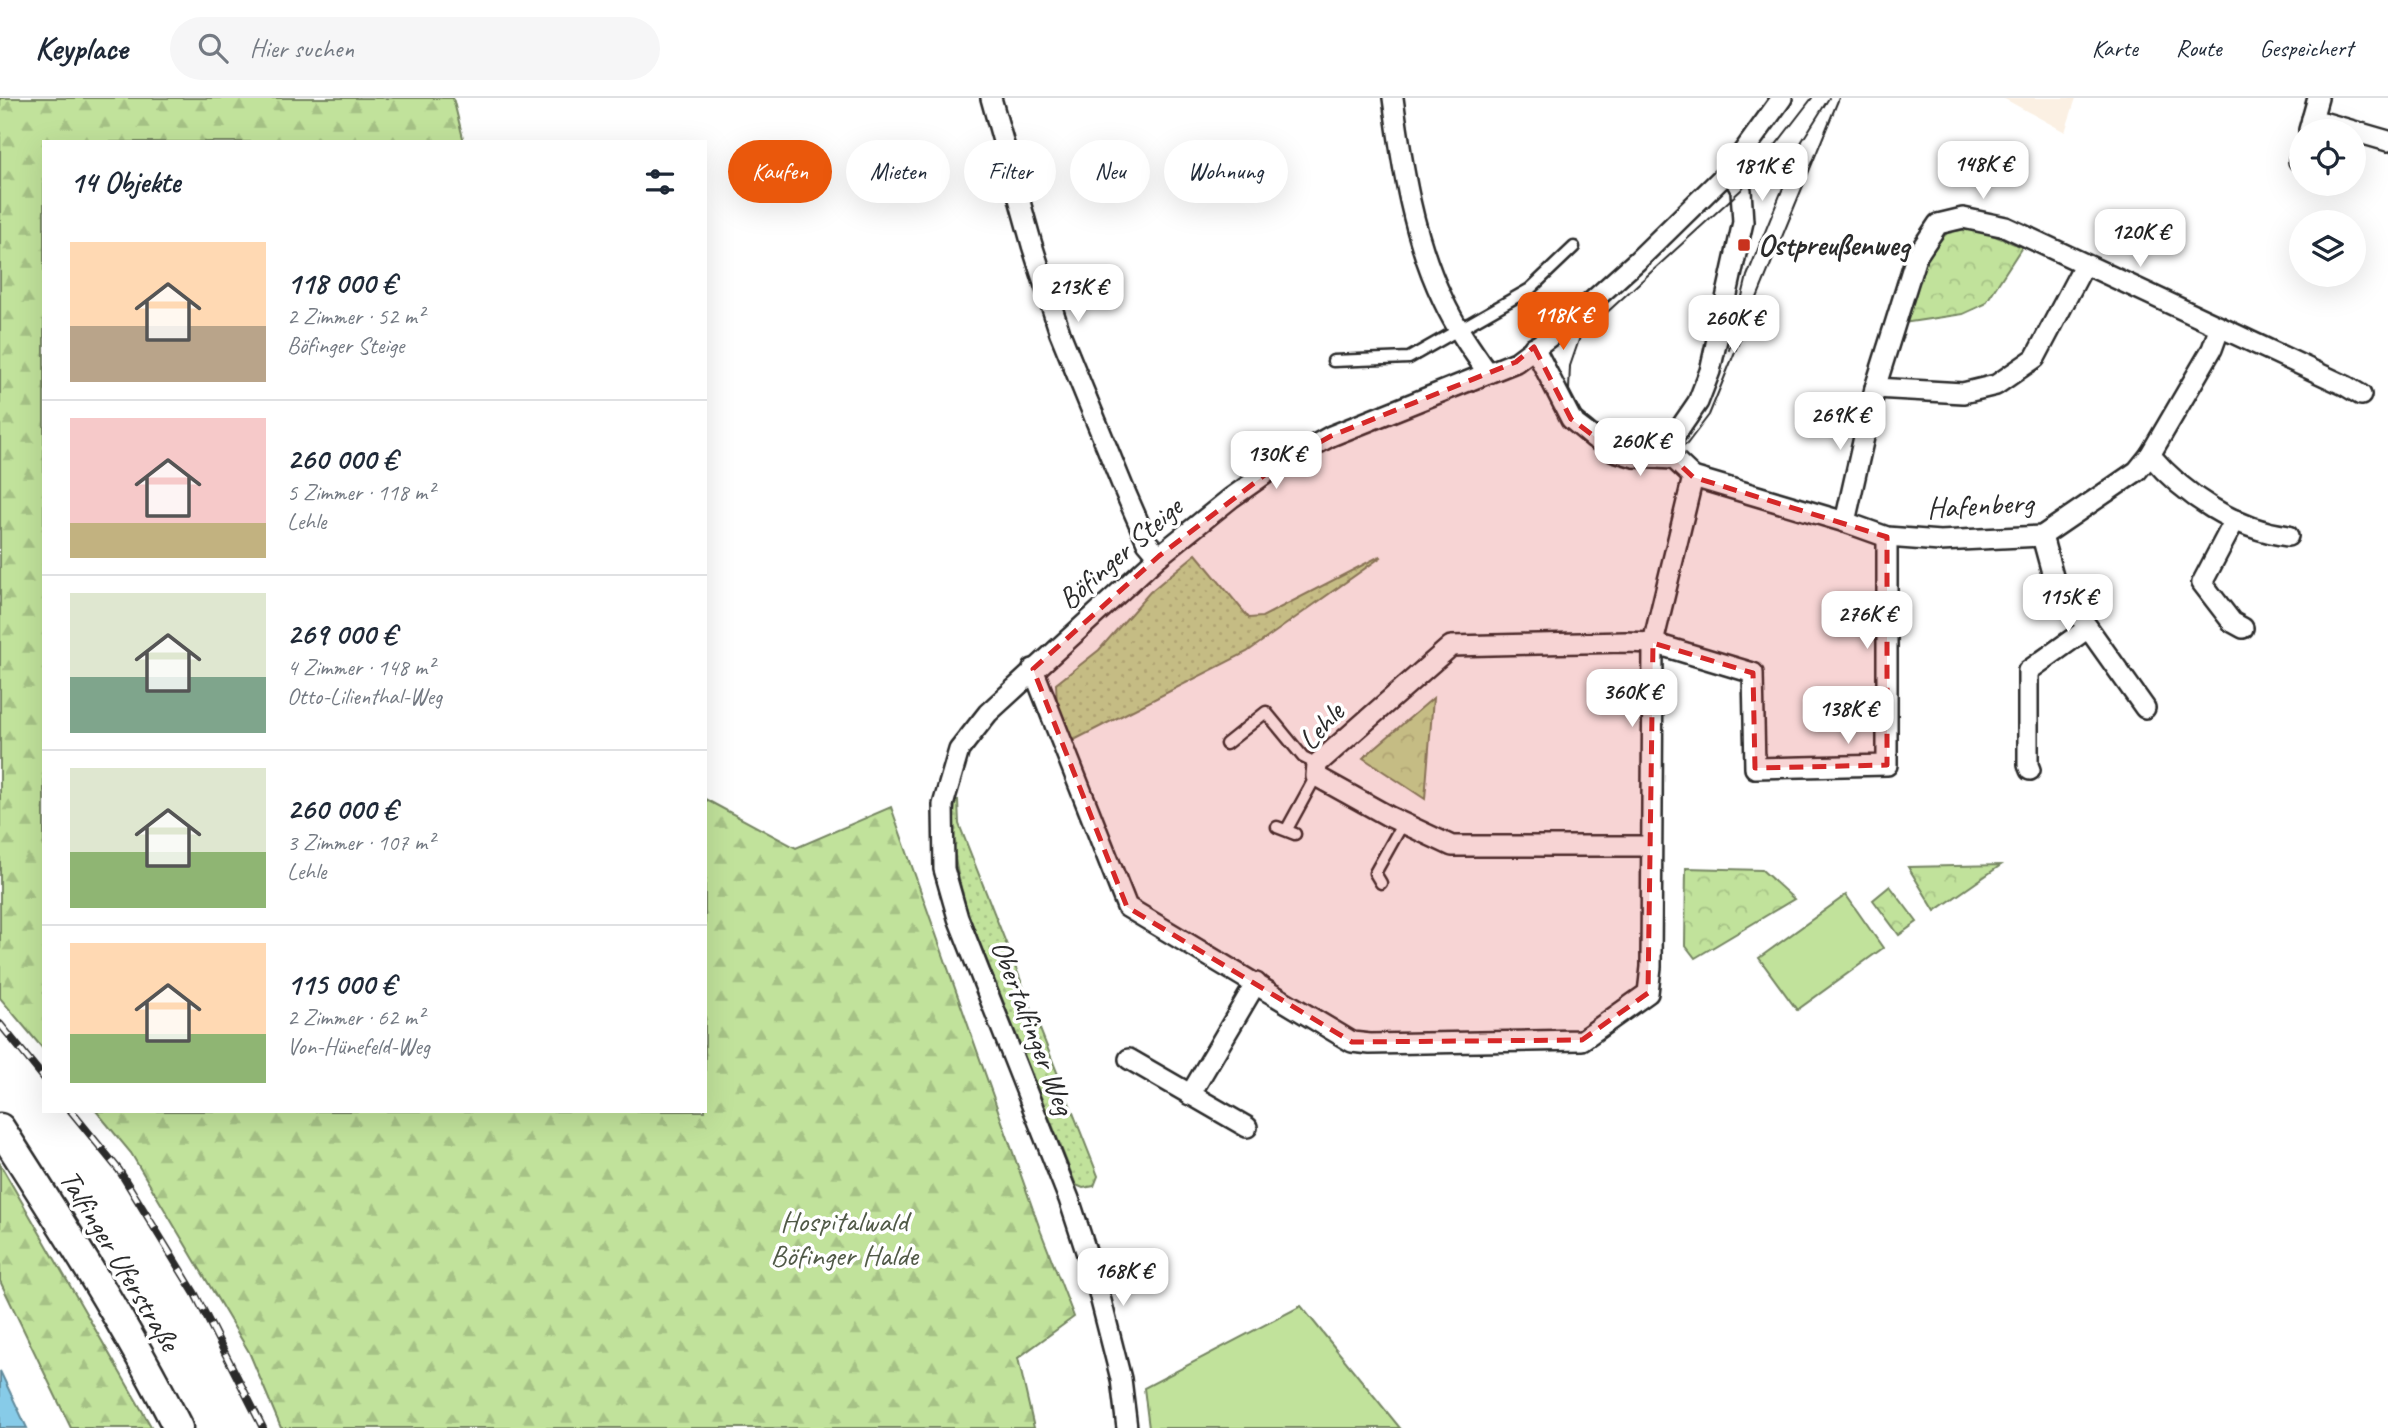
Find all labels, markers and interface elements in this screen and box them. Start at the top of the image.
search box [170,17,660,80]
text: Keyplace [35,27,128,69]
icon: search [194,29,232,67]
text: Hier suchen [250,32,354,65]
text: Karte [2092,33,2138,63]
text: Route [2176,33,2221,63]
text: Gespeichert [2259,33,2353,63]
map controls [2289,119,2366,287]
button: locate [2289,119,2366,196]
chip: Kaufen [728,140,832,203]
chip: Mieten [846,140,950,203]
chip: Filter [964,140,1056,203]
chip: Neu [1070,140,1150,203]
chip: Wohnung [1164,140,1288,203]
pin: 148K € [1926,141,2040,201]
pin: 181K € [1705,144,1819,203]
text: 148K € [1954,149,2012,178]
text: 181K € [1733,151,1791,180]
text: 14 Objekte [70,163,180,201]
icon: filters [641,163,679,201]
pin: 120K € [2083,209,2197,269]
button: layers [2289,210,2366,287]
text: 120K € [2111,217,2169,246]
place label: Ostpreußenweg [1758,226,1911,264]
marker: Ostpreußenweg [1736,237,1752,253]
text: 118 000 € [287,264,396,302]
pin: 213K € [1021,264,1135,324]
icon: home [126,270,210,354]
text: 213K € [1049,272,1107,301]
pin: 118K € [1506,292,1620,352]
pin: 260K € [1677,296,1791,355]
text: 118K € [1534,300,1592,329]
text: 2 Zimmer · 52 m² [287,302,424,331]
text: 260K € [1704,303,1764,332]
text: Böfinger Steige [287,331,404,360]
pin: 269K € [1783,392,1897,452]
text: 269K € [1811,400,1869,429]
pin: 260K € [1583,418,1697,478]
text: 260K € [1610,426,1670,455]
pin: 130K € [1219,432,1333,491]
text: 130K € [1247,439,1305,468]
text: 260 000 € [287,440,397,478]
icon: home [126,446,210,530]
text: 5 Zimmer · 118 m² [287,478,434,507]
street label: Hafenberg [1926,483,2036,527]
street label: Böfinger Steige [1050,487,1192,617]
text: Lehle [287,507,326,536]
pin: 115K € [2011,574,2125,634]
text: 115K € [2039,582,2097,611]
pin: 276K € [1810,592,1924,651]
text: 276K € [1837,599,1897,628]
text: 269 000 € [287,615,396,653]
icon: home [126,621,210,705]
text: 4 Zimmer · 148 m² [287,653,434,682]
pin: 360K € [1575,670,1689,729]
text: 360K € [1602,677,1662,706]
text: Otto-Lilienthal-Weg [287,682,442,711]
pin: 138K € [1791,686,1905,746]
street label: Lehle [1290,693,1354,758]
text: 138K € [1819,694,1877,723]
text: 260 000 € [287,790,397,828]
icon: home [126,796,210,880]
text: 3 Zimmer · 107 m² [287,828,434,857]
text: Lehle [287,857,326,886]
street label: Obertalfinger Weg [982,935,1084,1122]
text: 115 000 € [287,965,396,1003]
icon: home [126,971,210,1055]
text: 2 Zimmer · 62 m² [287,1003,424,1032]
text: Von-Hünefeld-Weg [287,1032,430,1061]
street label: Talfinger Uferstraße [51,1163,190,1359]
park label: Hospitalwald Böfinger Halde [770,1202,920,1274]
pin: 168K € [1066,1248,1180,1308]
text: 168K € [1093,1256,1153,1285]

